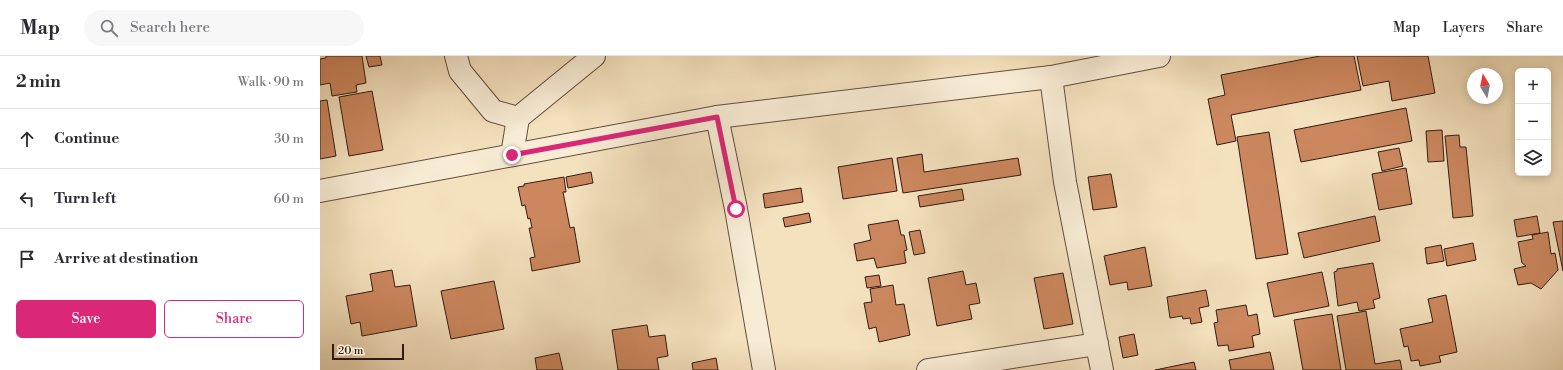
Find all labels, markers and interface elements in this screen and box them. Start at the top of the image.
search box [84,10,364,46]
text: Map [20,16,60,40]
icon: search [98,17,120,39]
text: Search here [130,18,210,37]
text: Map [1393,19,1420,37]
text: Layers [1442,19,1485,37]
text: Share [1507,19,1543,37]
north arrow [1467,68,1503,104]
map controls [1515,68,1551,176]
button: + [1515,68,1551,104]
text: 2 min [16,71,61,93]
text: Walk · 90 m [238,74,304,90]
button: − [1515,104,1551,140]
icon: ahead [16,128,38,150]
text: Continue [54,129,119,148]
text: 30 m [274,131,304,147]
button: layers [1515,140,1551,176]
route end [503,146,521,164]
icon: left [16,188,38,210]
text: Turn left [54,189,116,208]
text: 60 m [273,191,304,207]
route start [727,200,745,218]
icon: arrive [16,248,38,270]
text: Arrive at destination [54,249,198,268]
button: Save [16,300,156,338]
button: Share [164,300,304,338]
scale bar [332,342,404,361]
text: 20 m [338,344,363,358]

